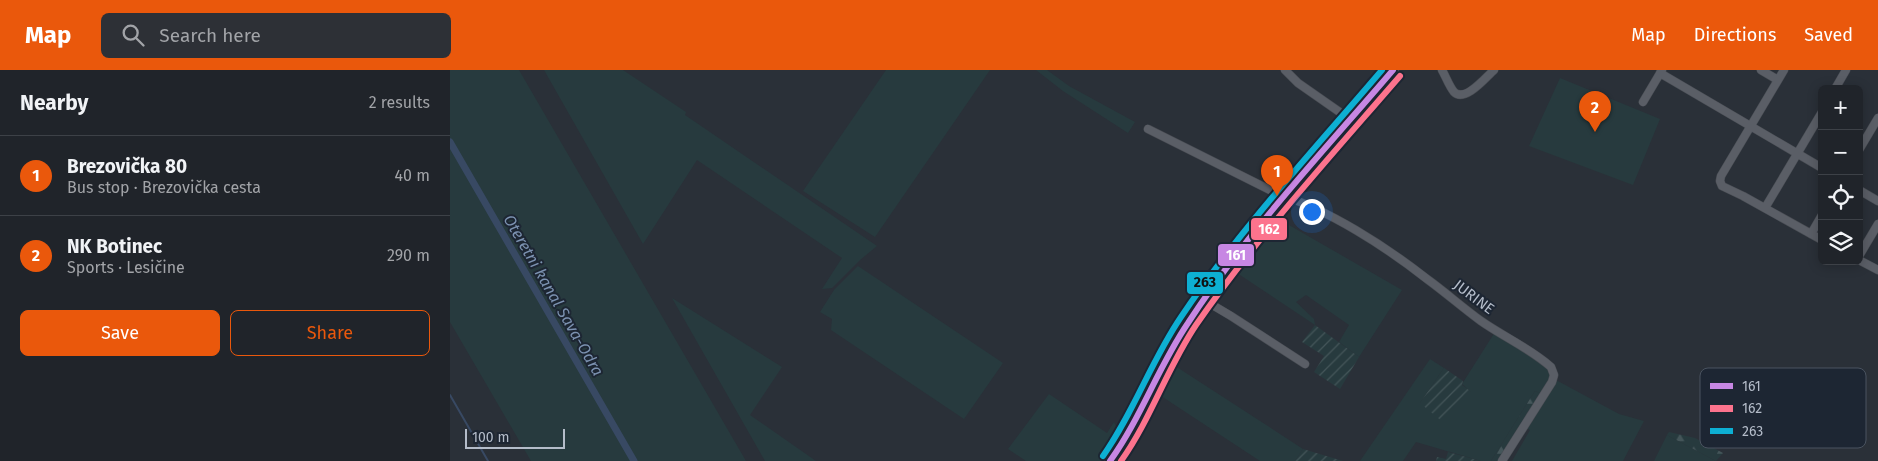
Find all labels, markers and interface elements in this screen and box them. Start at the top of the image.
search box [101,13,451,58]
text: Map [25,21,71,49]
icon: search [119,21,147,49]
text: Search here [159,24,261,47]
text: Map [1631,24,1666,46]
text: Directions [1694,24,1776,46]
text: Saved [1804,24,1853,46]
map controls [1818,85,1863,265]
button: + [1818,85,1863,130]
text: Nearby [20,90,88,116]
pin: 2 [1579,91,1611,132]
text: 2 results [369,93,430,112]
button: − [1818,130,1863,175]
text: Brezovička 80 [67,155,187,178]
pin: 1 [1261,155,1293,196]
text: 1 [32,166,40,185]
text: 40 m [395,166,430,185]
button: locate [1818,175,1863,220]
text: Bus stop · Brezovička cesta [67,178,261,197]
your location [1299,199,1325,225]
water label: Oteretni kanal Sava-Odra [500,211,608,379]
line badge: 162 [1250,217,1288,241]
button: layers [1818,220,1863,265]
text: 162 [1258,221,1280,238]
text: NK Botinec [67,235,162,258]
line badge: 161 [1217,243,1255,267]
text: 2 [32,246,40,265]
text: 290 m [387,246,430,265]
text: 161 [1226,247,1246,264]
text: Sports · Lesičine [67,258,185,277]
line badge: 263 [1186,271,1224,295]
text: 263 [1194,274,1216,291]
street label: JURINE [1450,276,1498,318]
button: Save [20,310,220,356]
button: Share [230,310,430,356]
legend [1700,368,1866,448]
text: 161 [1742,378,1761,395]
text: 162 [1742,400,1762,417]
text: 263 [1742,423,1763,440]
scale bar [465,426,565,449]
text: 100 m [472,429,509,446]

